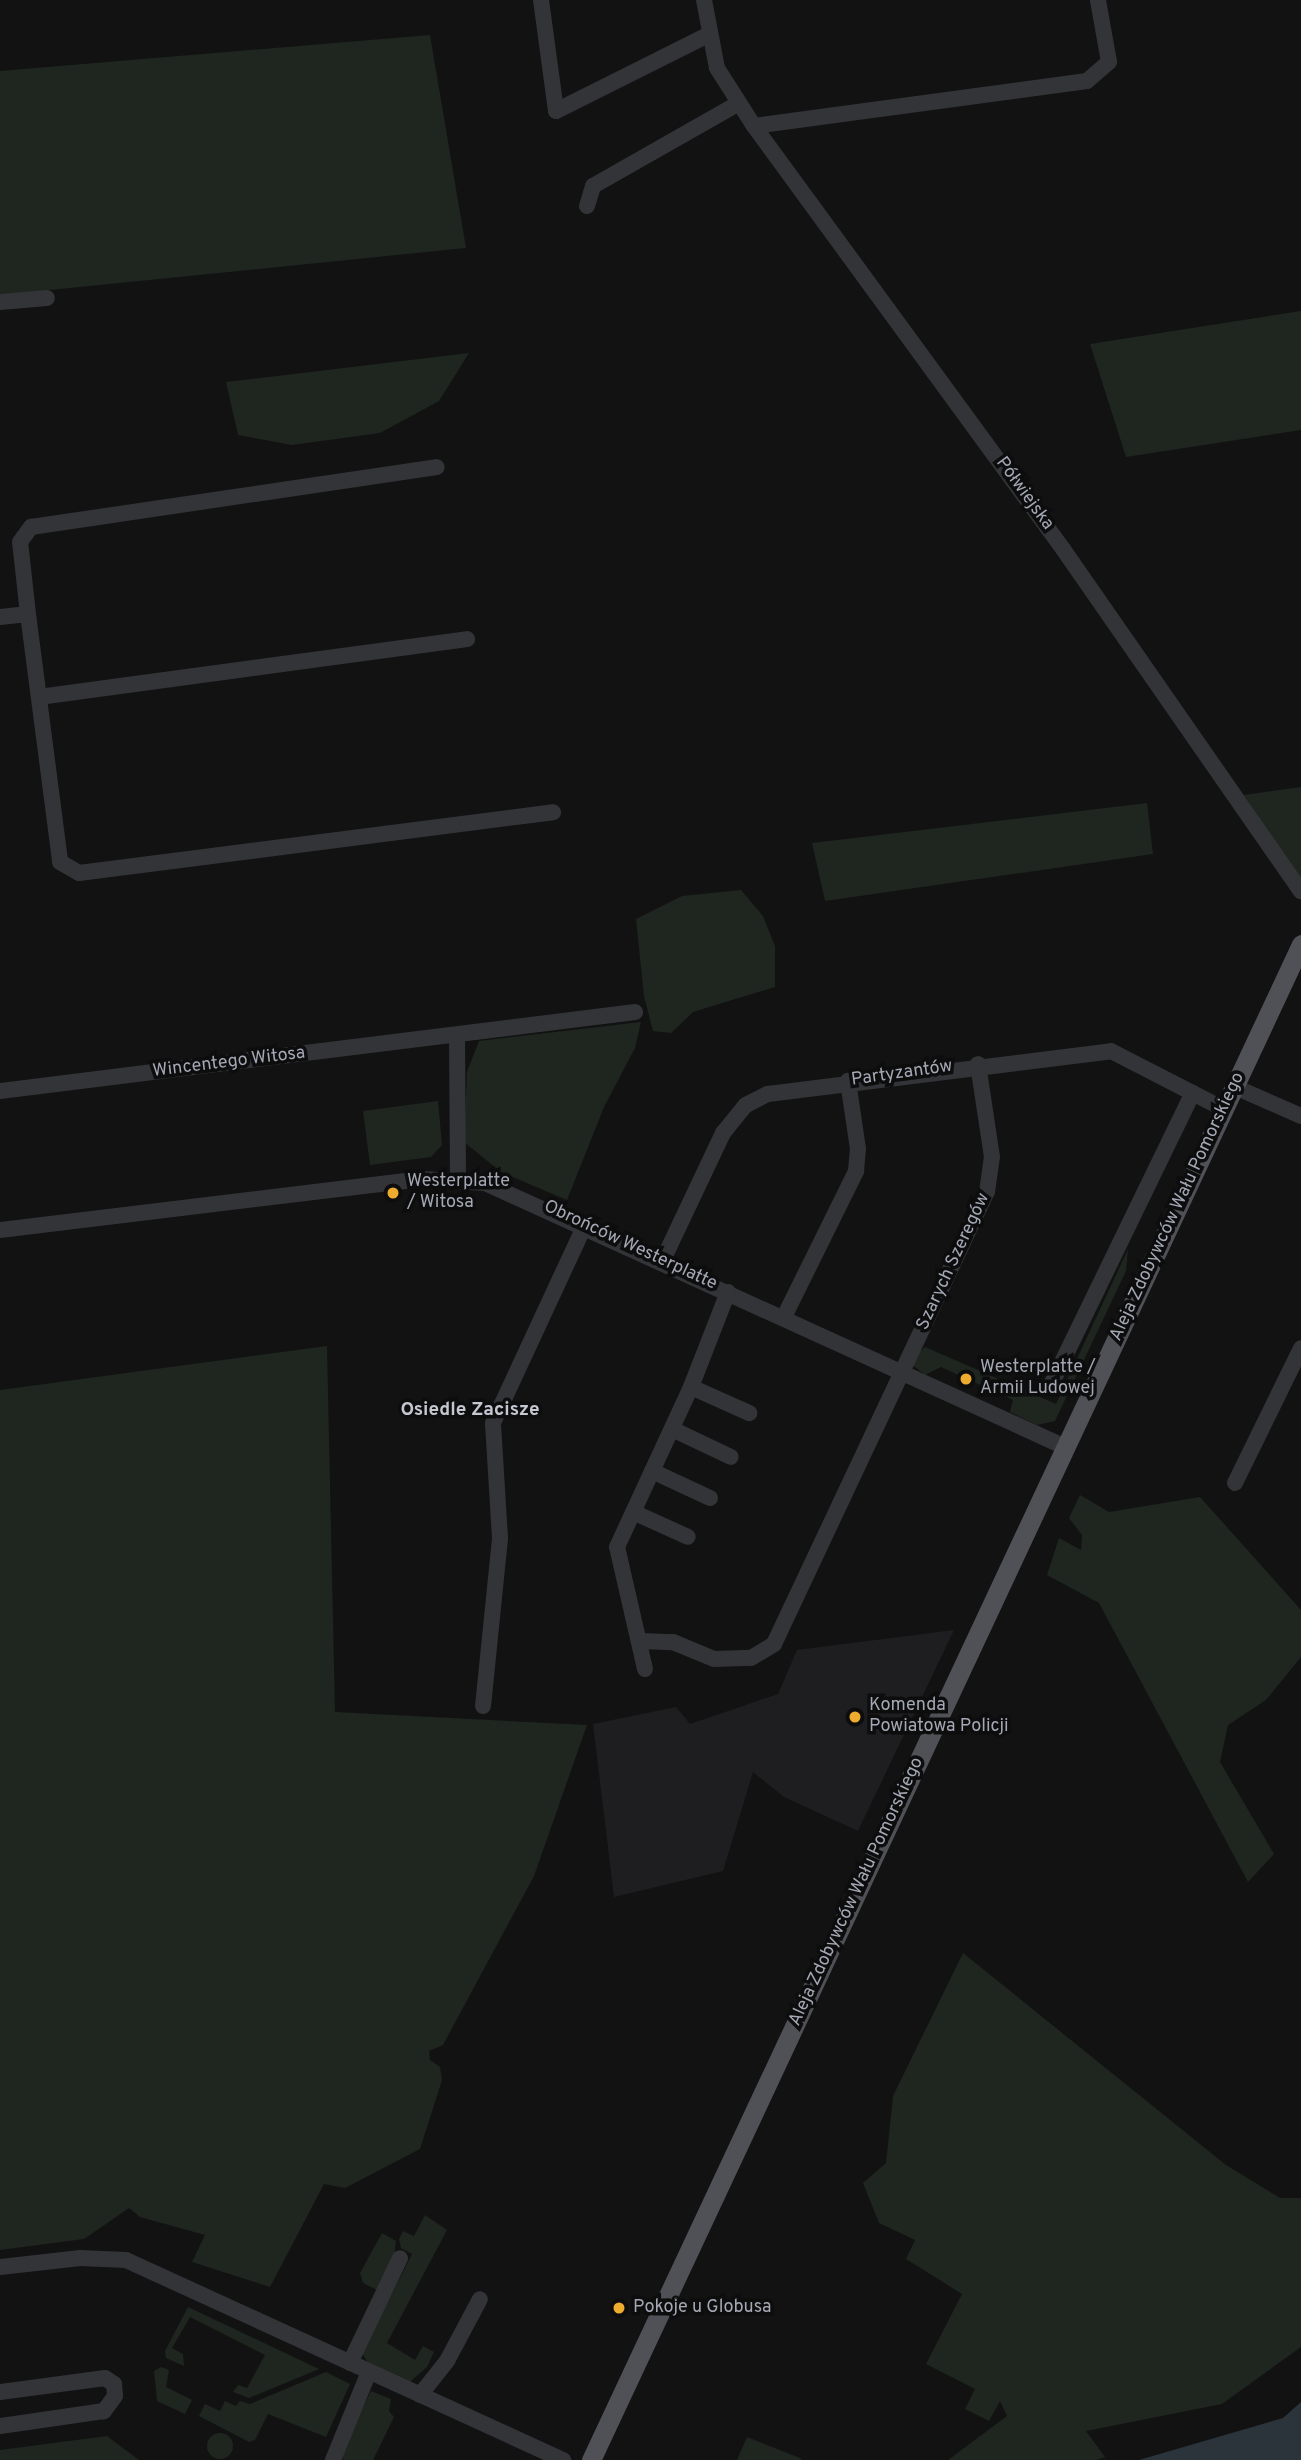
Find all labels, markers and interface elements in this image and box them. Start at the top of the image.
street label: Półwiejska [990,453,1058,535]
street label: Wincentego Witosa [151,1043,307,1083]
street label: Partyzantów [850,1056,954,1092]
street label: Aleja Zdobywców Wału Pomorskiego [1106,1069,1250,1345]
place label: Westerplatte / Witosa [407,1172,510,1214]
marker: Westerplatte / Witosa [385,1185,401,1201]
street label: Szarych Szeregów [913,1190,995,1334]
street label: Obrońców Westerplatte [540,1196,720,1296]
place label: Westerplatte / Armii Ludowej [980,1358,1096,1400]
marker: Westerplatte / Armii Ludowej [958,1371,974,1387]
district label: Osiedle Zacisze [400,1400,540,1422]
place label: Komenda Powiatowa Policji [869,1696,1009,1738]
marker: Komenda Powiatowa Policji [847,1709,863,1725]
street label: Aleja Zdobywców Wału Pomorskiego [785,1754,929,2030]
place label: Pokoje u Globusa [633,2297,771,2319]
marker: Pokoje u Globusa [611,2300,627,2316]

